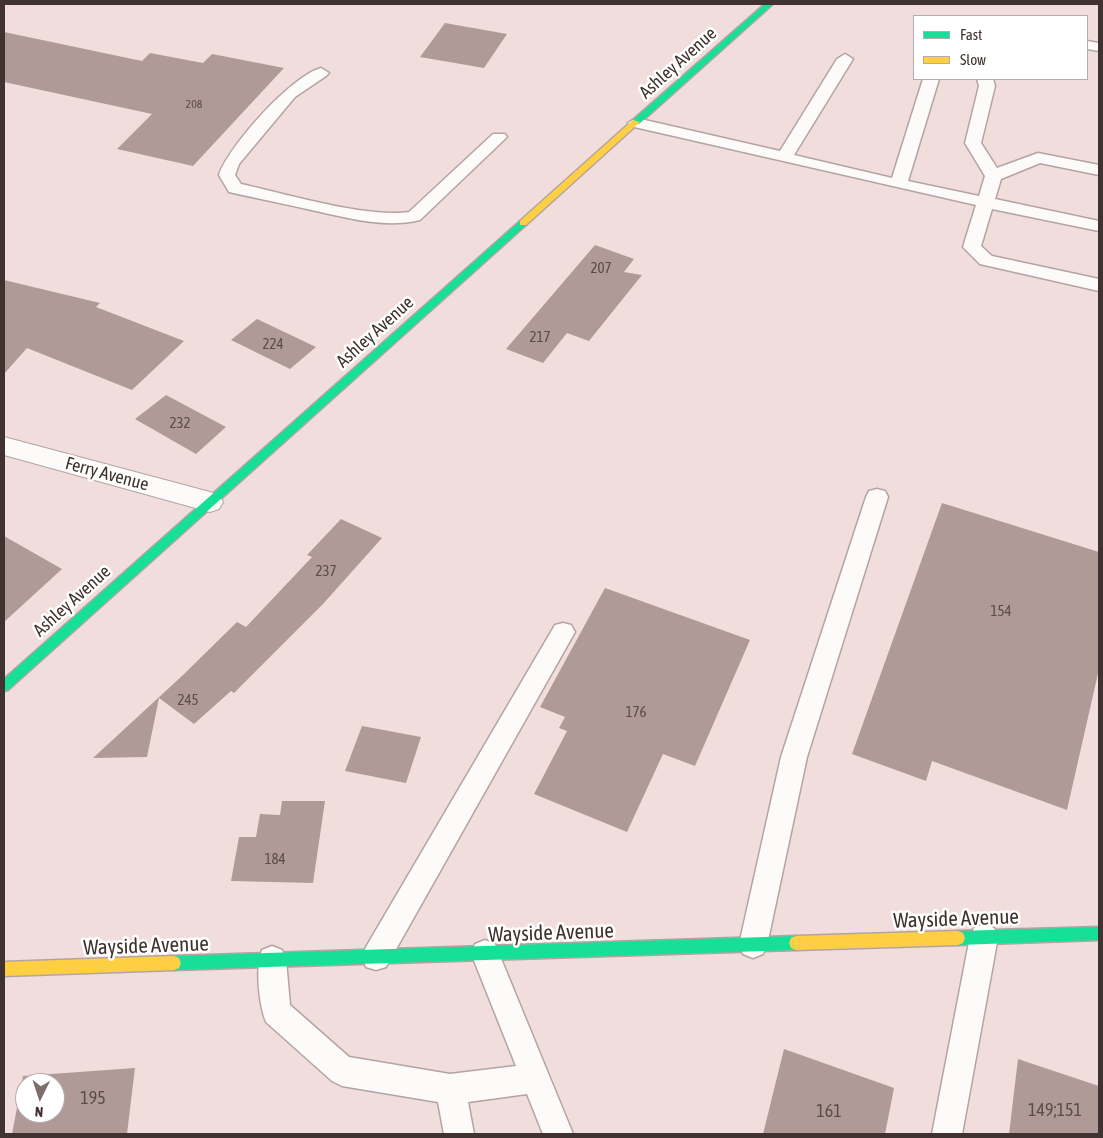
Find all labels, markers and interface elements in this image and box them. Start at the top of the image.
legend [913,15,1088,80]
street label: Ashley Avenue [635,23,721,103]
text: Fast [960,26,982,43]
text: Slow [960,51,986,68]
house number: 208 [186,97,202,111]
house number: 207 [590,259,612,277]
street label: Ashley Avenue [332,292,418,372]
house number: 217 [529,328,551,346]
house number: 224 [262,335,284,353]
house number: 232 [169,414,191,432]
street label: Ferry Avenue [63,453,151,495]
street label: Ashley Avenue [29,561,115,641]
house number: 237 [315,562,337,580]
house number: 154 [990,602,1012,620]
house number: 245 [177,691,199,709]
house number: 176 [625,703,647,721]
house number: 184 [264,850,286,868]
street label: Wayside Avenue [893,904,1019,934]
street label: Wayside Avenue [488,918,614,948]
street label: Wayside Avenue [83,931,209,961]
north arrow [15,1073,65,1123]
house number: 195 [80,1087,106,1109]
house number: 149;151 [1028,1099,1082,1121]
house number: 161 [816,1100,842,1122]
text: N [34,1104,44,1120]

